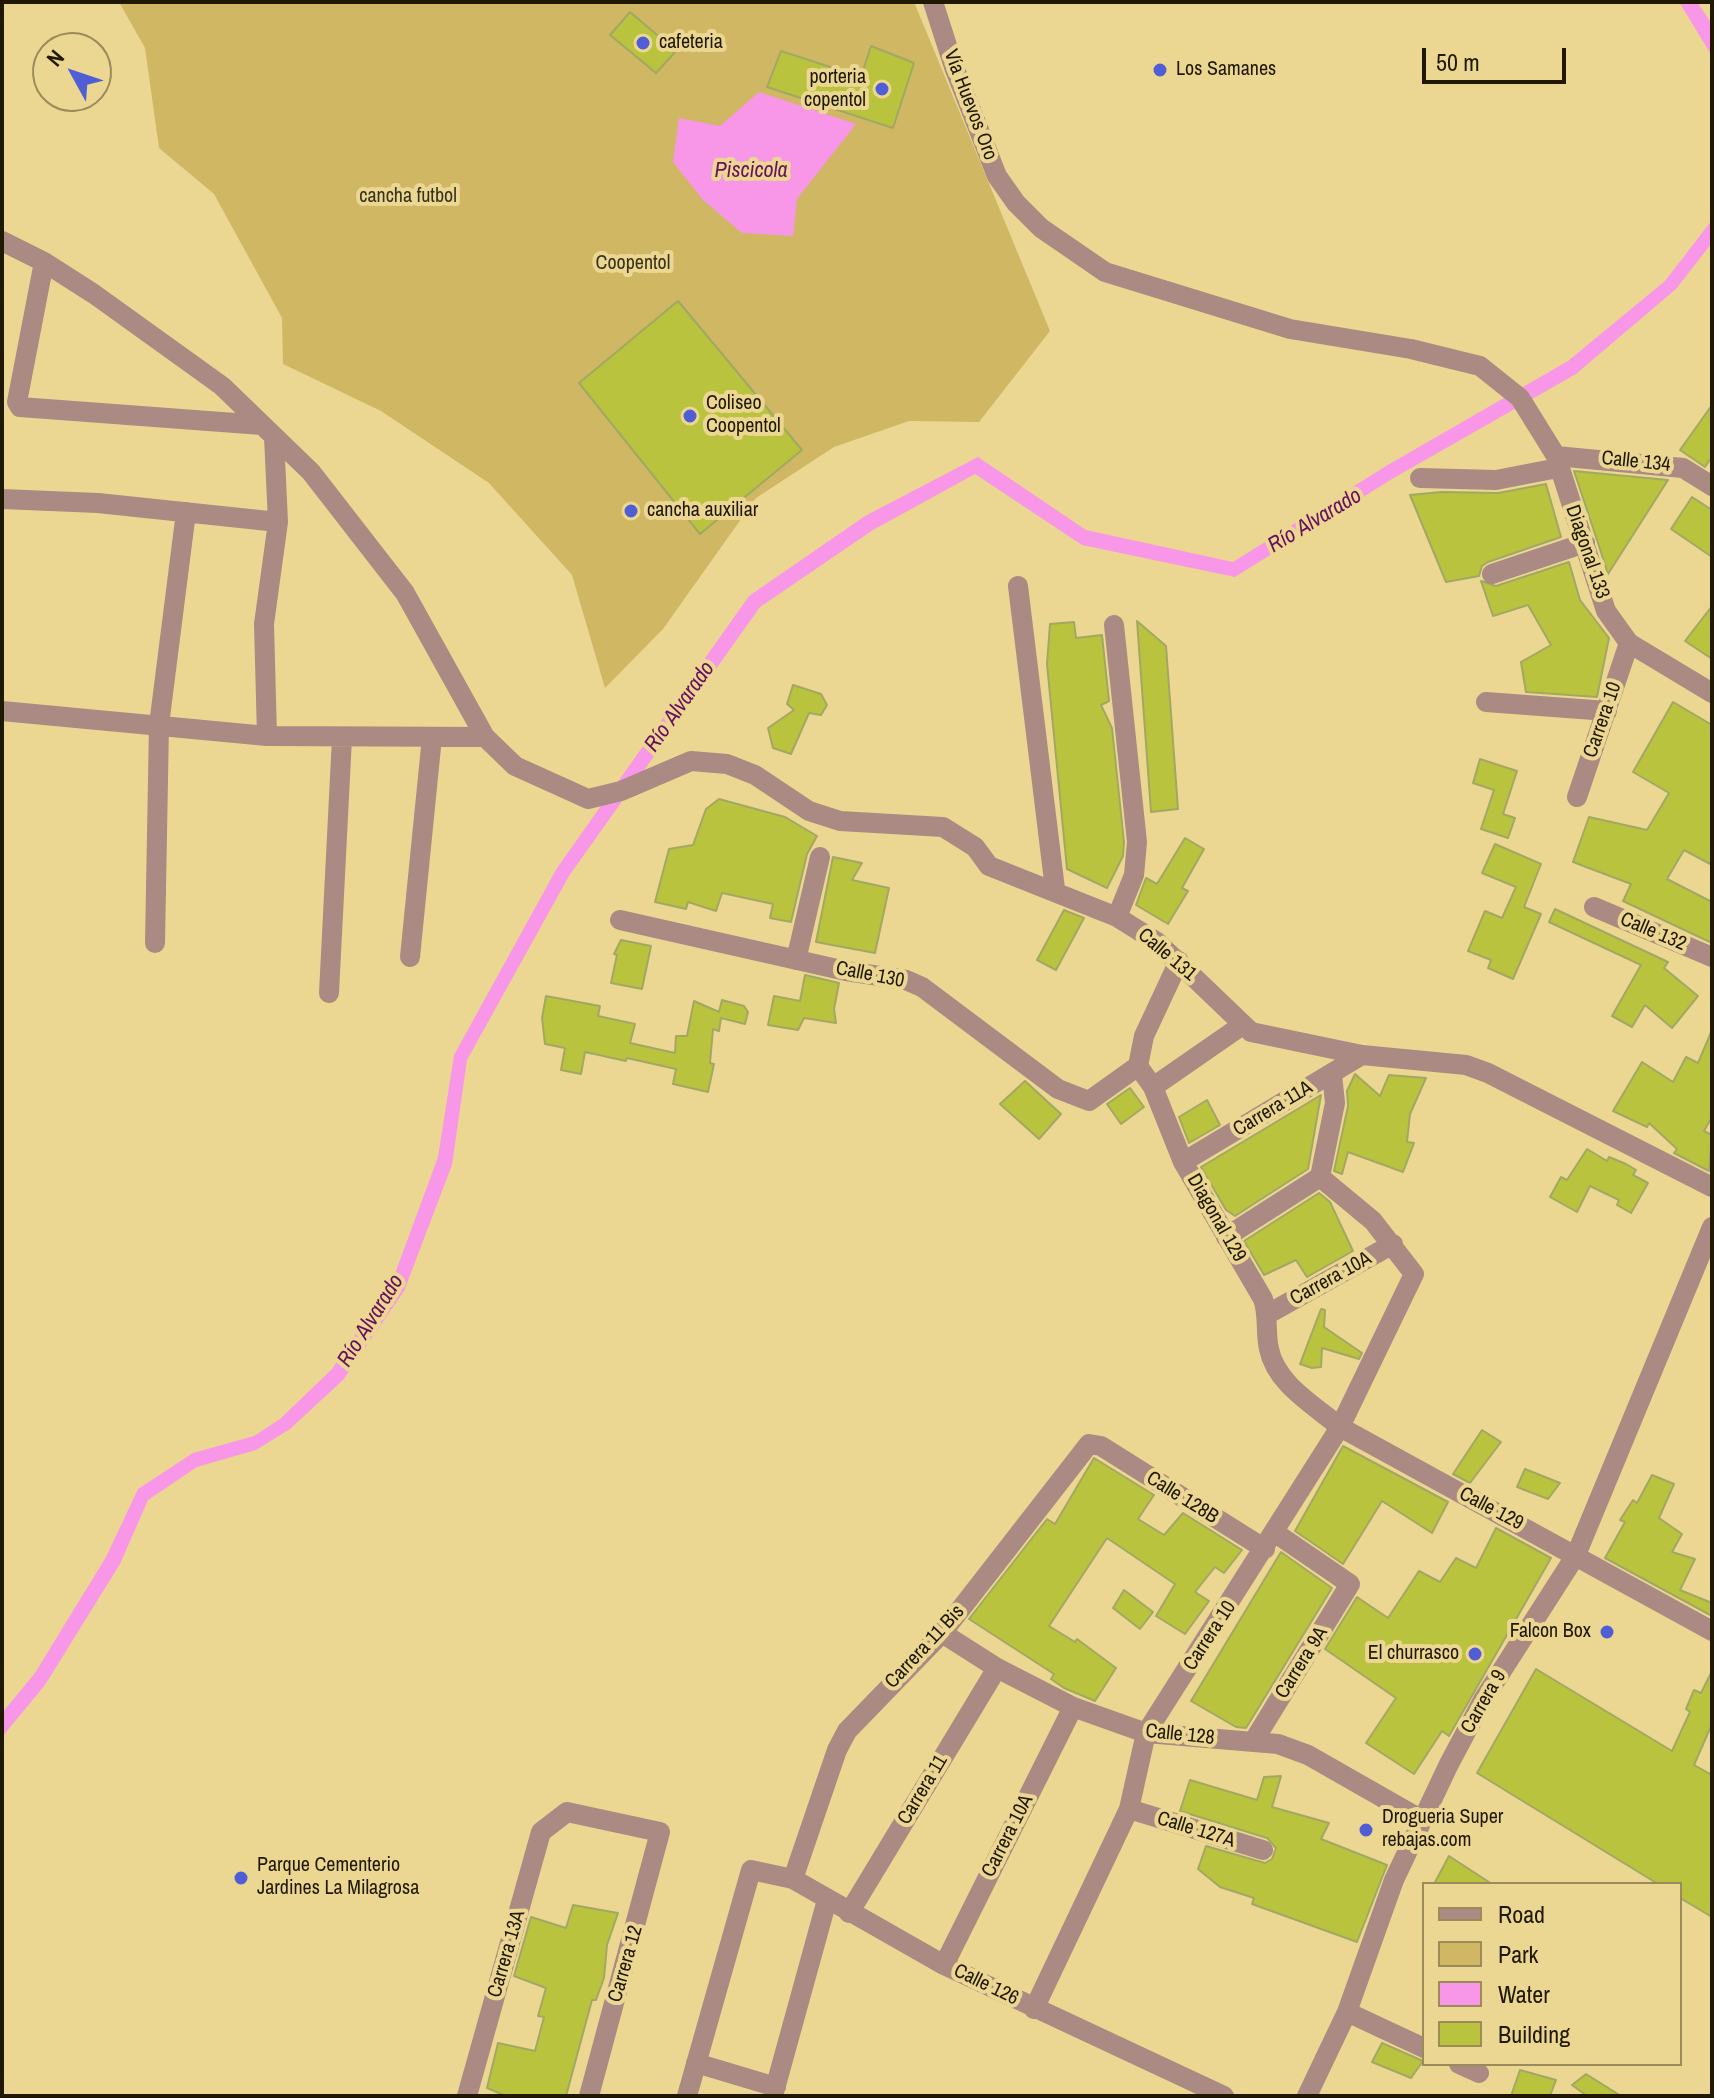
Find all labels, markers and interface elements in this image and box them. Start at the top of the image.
place label: cafeteria [659,31,723,55]
north arrow [32,32,112,112]
scale bar [1426,32,1570,82]
marker: cafeteria [634,34,652,52]
text: N [39,43,71,72]
street label: Vía Huevos Oro [938,46,1002,164]
text: 50 m [1436,46,1480,78]
place label: Los Samanes [1176,58,1276,82]
marker: Los Samanes [1151,61,1169,79]
place label: porteria copentol [804,66,866,113]
marker: porteria copentol [873,80,891,98]
water label: Piscicola [714,158,788,184]
park label: cancha futbol [359,185,457,209]
park label: Coopentol [596,252,670,276]
place label: Coliseo Coopentol [706,392,781,439]
marker: Coliseo Coopentol [681,407,699,425]
street label: Calle 134 [1600,446,1672,478]
water label: Río Alvarado [1264,483,1366,559]
place label: cancha auxiliar [647,499,758,523]
marker: cancha auxiliar [622,502,640,520]
street label: Diagonal 133 [1560,502,1614,602]
water label: Río Alvarado [639,657,721,757]
street label: Carrera 10 [1579,679,1627,761]
street label: Calle 132 [1616,907,1690,957]
street label: Calle 131 [1133,924,1201,986]
street label: Calle 130 [834,957,906,993]
street label: Carrera 11A [1229,1076,1317,1142]
street label: Diagonal 129 [1181,1170,1251,1266]
street label: Carrera 10A [1286,1247,1376,1311]
water label: Río Alvarado [332,1270,410,1372]
street label: Calle 128B [1142,1467,1222,1529]
street label: Calle 129 [1455,1482,1527,1536]
street label: Carrera 10 [1179,1597,1241,1675]
street label: Carrera 11 Bis [880,1600,970,1694]
place label: Falcon Box [1510,1620,1591,1644]
street label: Carrera 9A [1271,1623,1333,1703]
marker: Falcon Box [1598,1623,1616,1641]
place label: El churrasco [1368,1642,1459,1666]
marker: El churrasco [1466,1645,1484,1663]
street label: Carrera 9 [1456,1666,1512,1738]
street label: Calle 128 [1144,1719,1216,1751]
street label: Carrera 11 [893,1751,953,1829]
street label: Carrera 10A [977,1791,1039,1881]
place label: Drogueria Super rebajas.com [1382,1806,1503,1853]
street label: Calle 127A [1154,1807,1238,1853]
marker: Drogueria Super rebajas.com [1357,1821,1375,1839]
place label: Parque Cementerio Jardines La Milagrosa [257,1854,419,1901]
marker: Parque Cementerio Jardines La Milagrosa [232,1869,250,1887]
legend [1422,1882,1682,2066]
text: Road [1498,1898,1545,1930]
street label: Carrera 13A [483,1908,531,2000]
street label: Carrera 12 [604,1923,648,2005]
text: Park [1498,1938,1538,1970]
street label: Calle 126 [950,1959,1022,2011]
text: Water [1498,1978,1550,2010]
text: Building [1498,2018,1570,2050]

